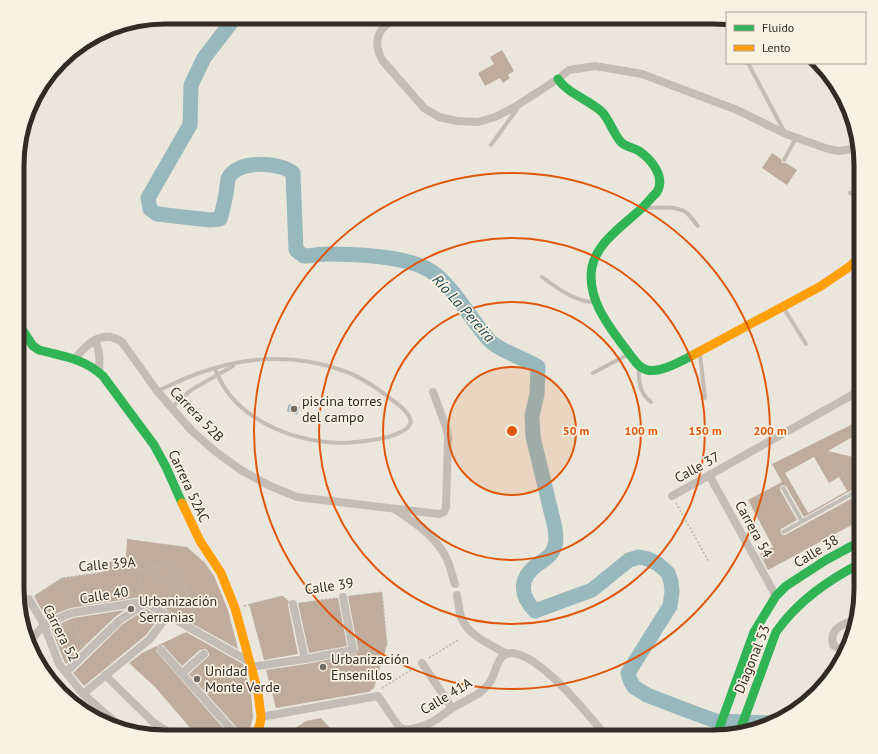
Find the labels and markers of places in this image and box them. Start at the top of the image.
place label: piscina torres del campo [302,392,382,426]
marker: piscina torres del campo [289,404,299,414]
centre of rings [505,424,519,438]
place label: Urbanización Serranias [139,592,217,626]
marker: Urbanización Serranias [126,604,136,614]
place label: Urbanización Ensenillos [331,650,409,684]
place label: Unidad Monte Verde [205,662,280,696]
marker: Urbanización Ensenillos [318,662,328,672]
marker: Unidad Monte Verde [192,674,202,684]

